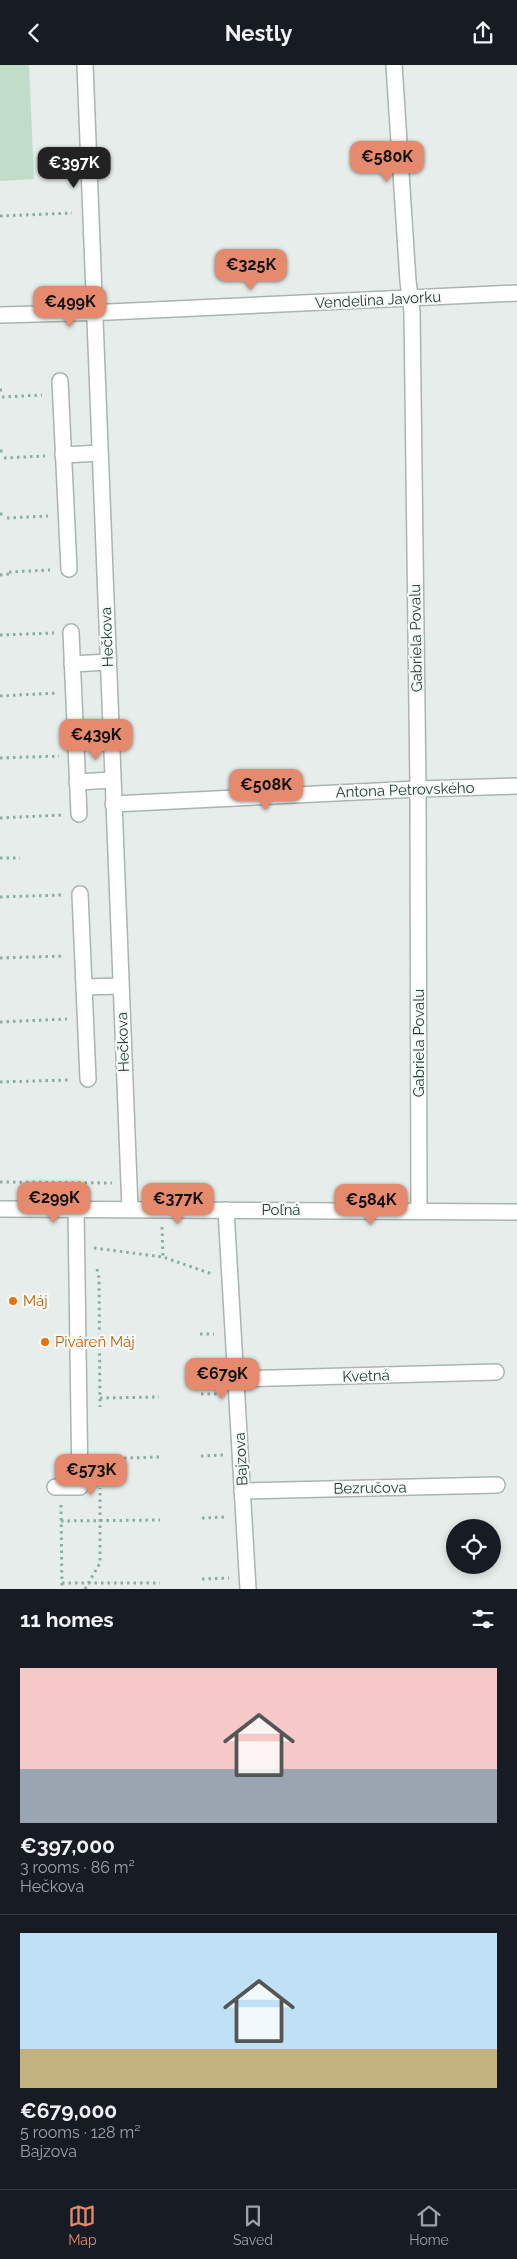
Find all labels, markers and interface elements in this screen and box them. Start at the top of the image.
icon: back [20,19,48,47]
icon: share [469,19,497,47]
text: Nestly [225,20,292,46]
pin: €580K [352,141,422,183]
pin: €397K [39,147,109,189]
text: €580K [361,147,413,166]
text: €397K [49,153,99,172]
pin: €325K [216,249,286,291]
text: €325K [226,255,276,274]
pin: €499K [35,285,105,328]
street label: Vendelína Javorku [314,288,442,312]
text: €499K [44,292,96,311]
street label: Gabriela Povalu [406,584,426,692]
street label: Hečkova [97,607,117,667]
pin: €439K [61,719,131,761]
text: €439K [71,725,121,744]
pin: €508K [231,769,301,811]
text: €508K [240,775,292,794]
street label: Antona Petrovského [335,779,475,801]
street label: Gabriela Povalu [410,989,428,1097]
street label: Hečkova [113,1012,133,1072]
pin: €299K [19,1181,89,1224]
pin: €377K [143,1183,213,1225]
pin: €584K [336,1183,406,1226]
text: €299K [28,1188,80,1207]
text: €377K [153,1189,203,1208]
text: €584K [345,1190,397,1209]
street label: Poľná [261,1201,301,1219]
place label: Máj [23,1292,48,1310]
marker: Máj [7,1295,19,1307]
place label: Piváreň Máj [55,1333,135,1351]
marker: Piváreň Máj [39,1336,51,1348]
pin: €679K [187,1357,257,1400]
text: €679K [196,1364,248,1383]
street label: Kvetná [342,1366,390,1386]
street label: Bajzova [231,1432,251,1486]
pin: €573K [56,1453,126,1496]
text: €573K [66,1460,116,1479]
street label: Bezručova [333,1478,407,1498]
map controls [446,1519,501,1574]
button: locate [446,1519,501,1574]
icon: filters [469,1605,497,1633]
text: 11 homes [20,1607,114,1632]
icon: home [214,1700,304,1790]
text: €397,000 [20,1833,115,1858]
text: 3 rooms · 86 m² [20,1858,135,1877]
text: Hečkova [20,1877,84,1896]
icon: home [214,1966,304,2056]
text: €679,000 [20,2098,117,2123]
text: 5 rooms · 128 m² [20,2123,140,2142]
text: Bajzova [20,2142,77,2161]
tab: Map [68,2202,97,2248]
tab: Saved [233,2202,273,2248]
tab: Home [409,2202,449,2248]

